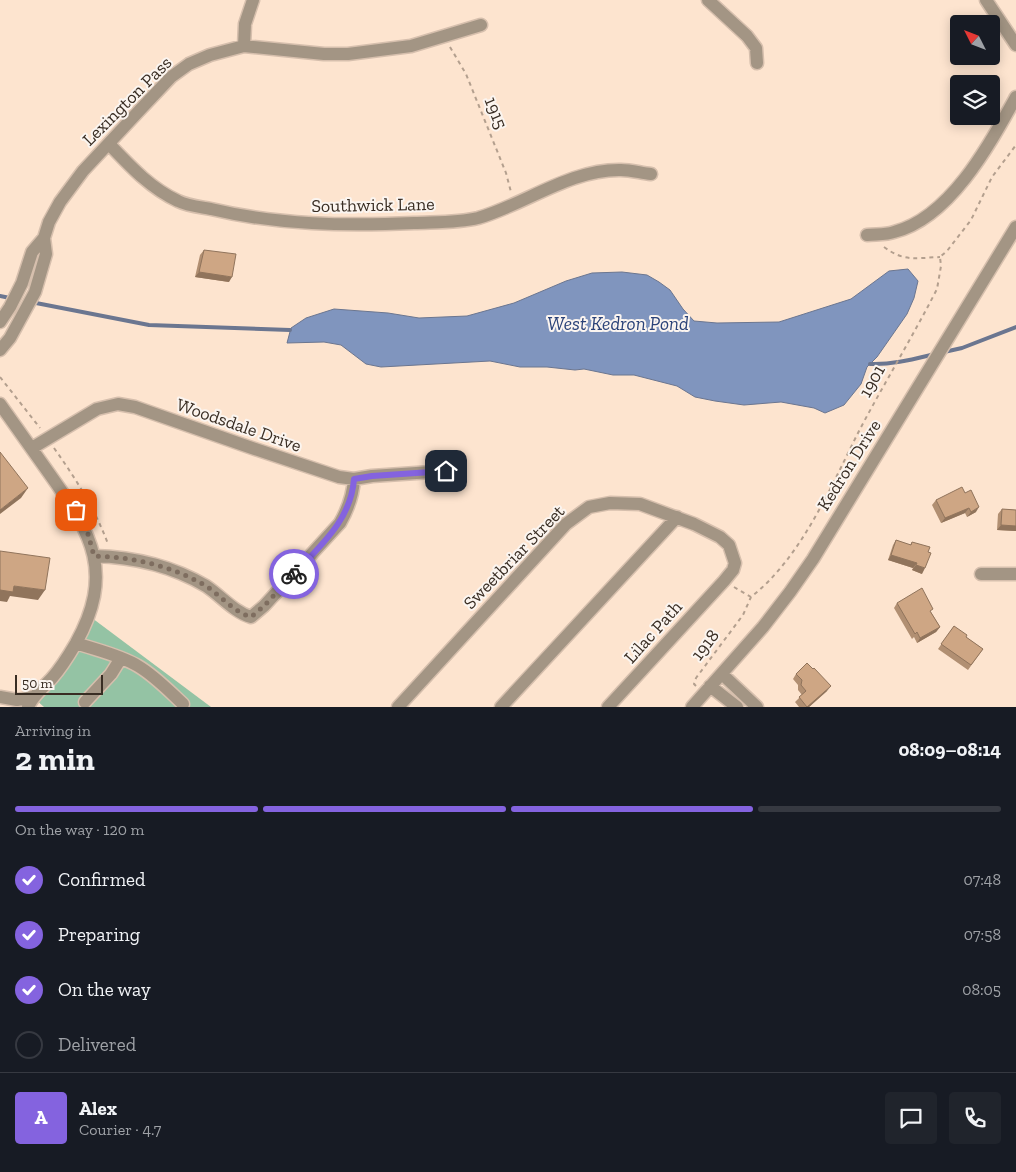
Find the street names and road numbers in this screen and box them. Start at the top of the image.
street label: Lexington Pass [78,52,176,150]
street label: 1915 [480,94,512,132]
street label: Southwick Lane [311,193,435,217]
street label: 1901 [854,361,890,401]
street label: Woodsdale Drive [174,393,304,457]
street label: Kedron Drive [812,415,886,515]
street label: Sweetbriar Street [459,500,569,614]
street label: Lilac Path [619,596,687,668]
street label: 1918 [686,625,724,665]

